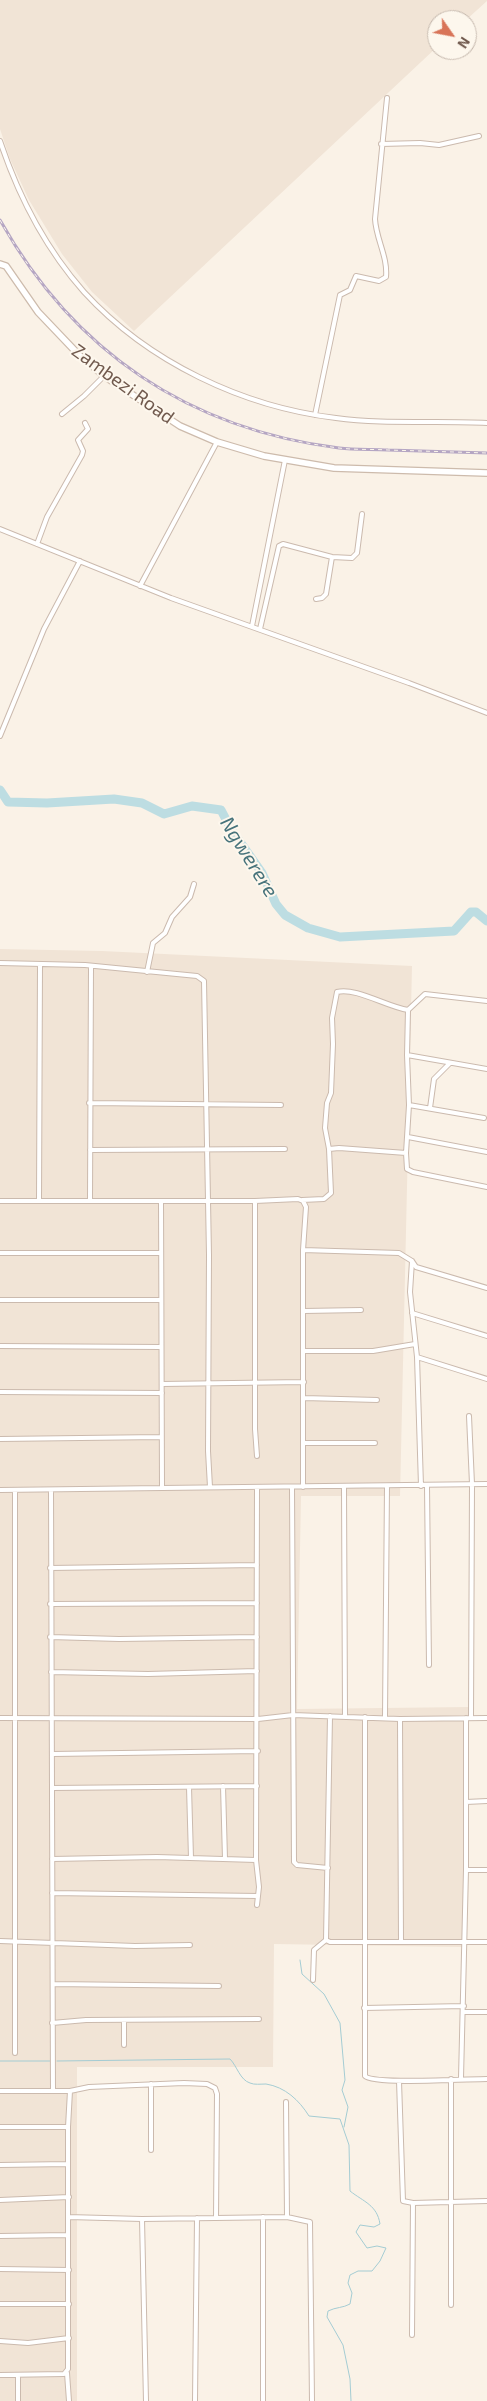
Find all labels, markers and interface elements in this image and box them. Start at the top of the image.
north arrow [427,10,477,60]
text: N [454,34,474,52]
street label: Zambezi Road [67,339,179,429]
water label: Ngwerere [215,812,283,902]

